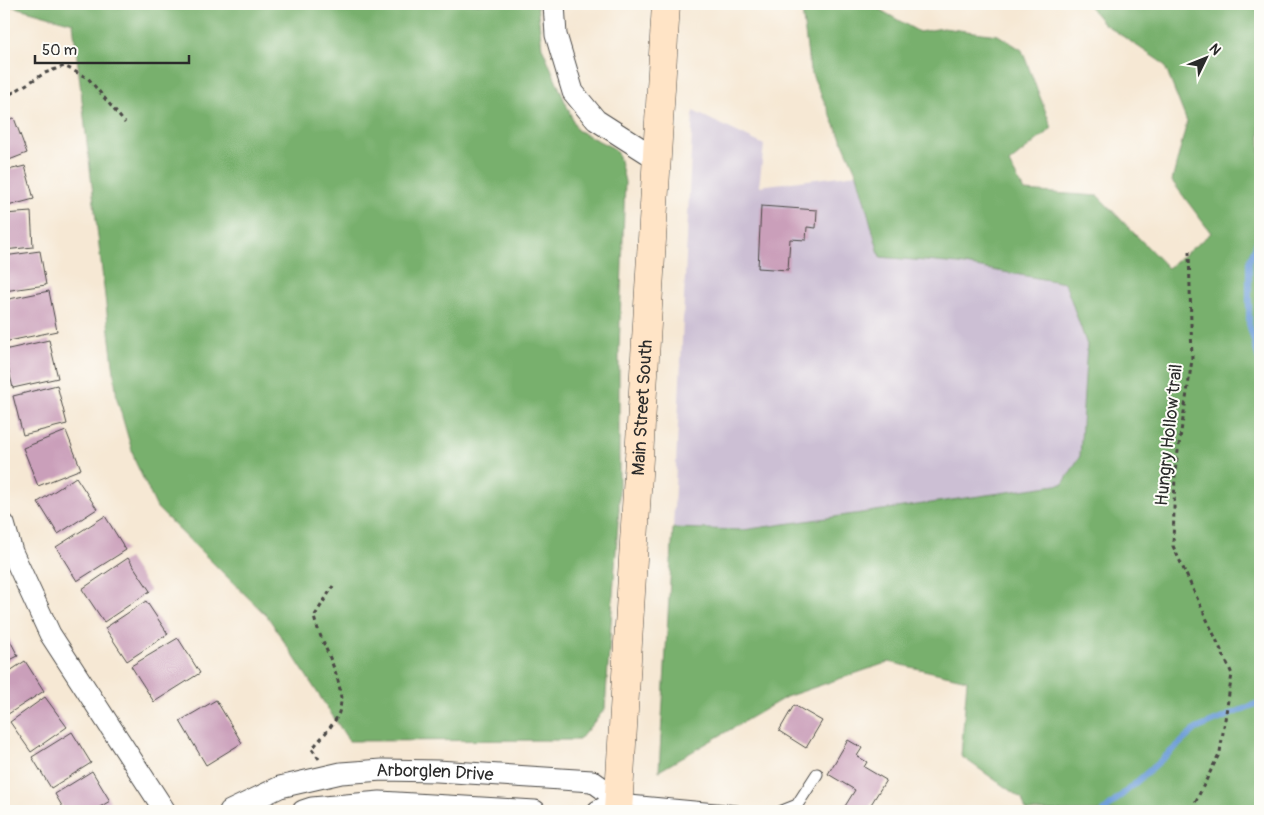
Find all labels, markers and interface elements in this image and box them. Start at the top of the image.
scale bar [35,32,189,64]
north arrow [1182,32,1232,82]
text: N [1206,40,1225,59]
text: 50 m [42,41,77,60]
street label: Main Street South [626,339,658,476]
street label: Hungry Hollow trail [1150,363,1188,507]
street label: Arborglen Drive [375,758,494,786]

